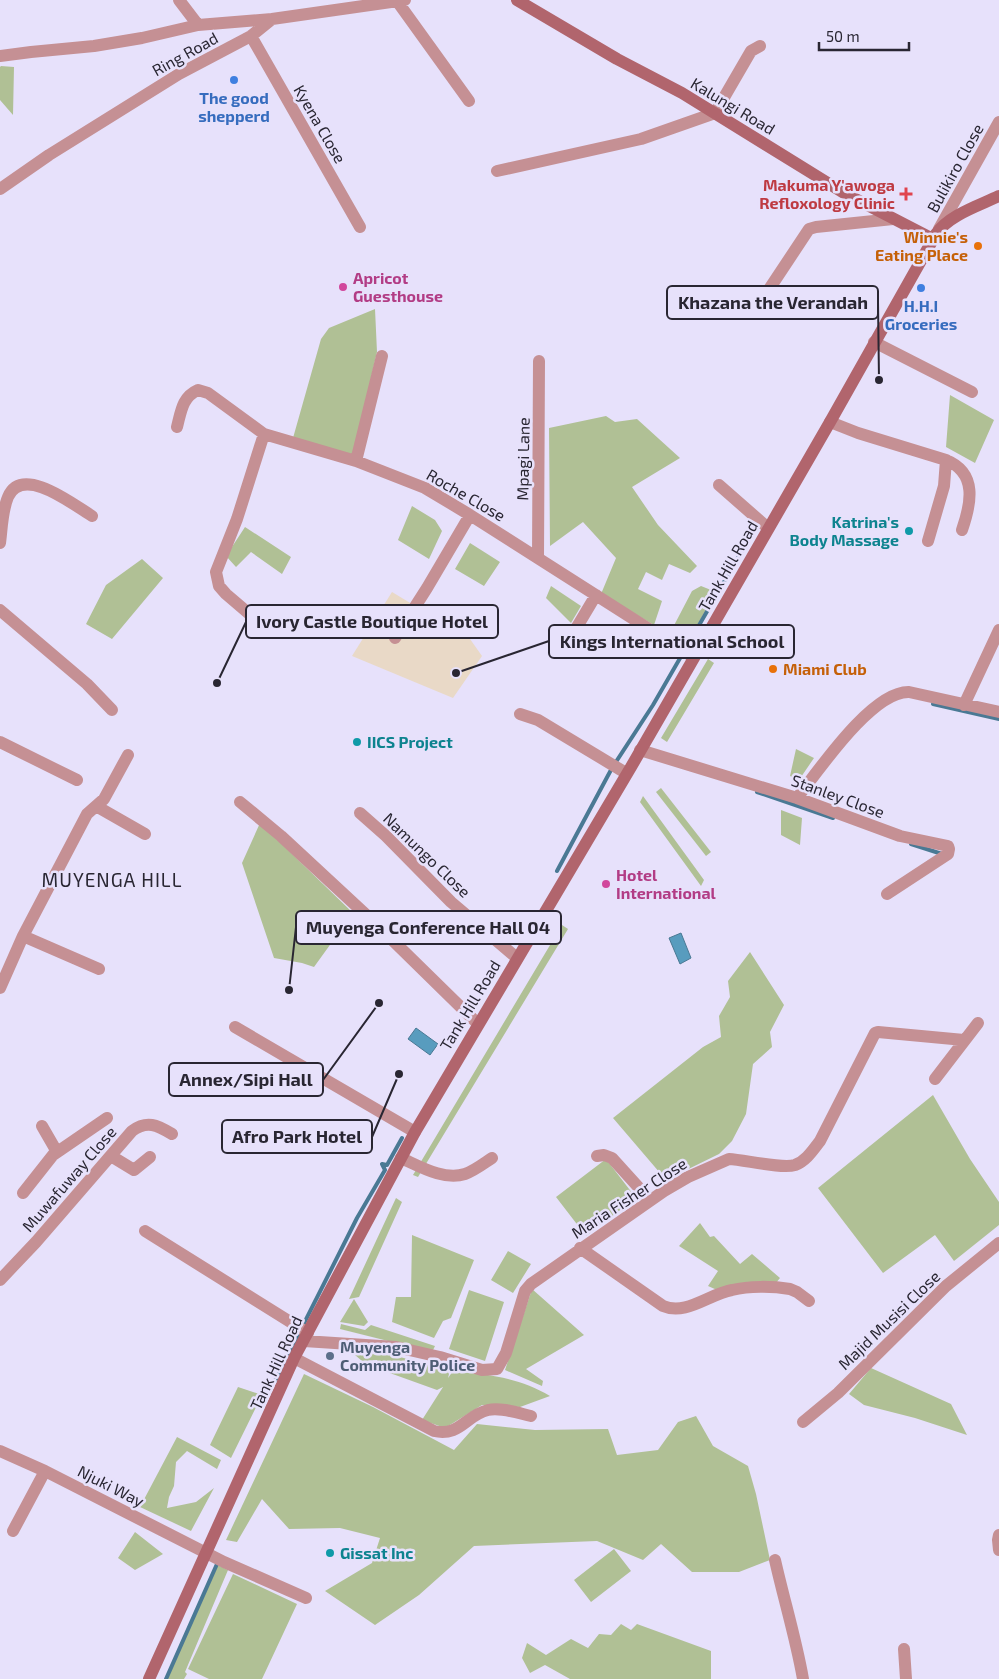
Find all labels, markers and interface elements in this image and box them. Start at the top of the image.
scale bar [819,20,909,52]
text: 50 m [826,27,860,45]
street label: Ring Road [148,28,221,79]
street label: Kalungi Road [688,73,779,138]
marker: The good shepperd [228,74,240,86]
street label: Kyena Close [290,81,350,166]
place label: The good shepperd [198,88,270,125]
street label: Bulikiro Close [922,120,987,215]
place label: Makuma Y'awoga Refloxology Clinic [759,175,895,213]
marker: Makuma Y'awoga Refloxology Clinic [899,187,913,201]
place label: Winnie's Eating Place [875,227,968,264]
marker: Winnie's Eating Place [972,240,984,252]
place label: Apricot Guesthouse [353,268,443,305]
marker: Apricot Guesthouse [337,281,349,293]
marker: H.H.I Groceries [915,282,927,294]
callout: Khazana the Verandah [667,286,878,319]
text: Khazana the Verandah [678,291,868,313]
place label: H.H.I Groceries [885,296,957,333]
street label: Mpagi Lane [512,417,533,501]
street label: Roche Close [423,464,509,525]
place label: Katrina's Body Massage [790,512,899,550]
street label: Tank Hill Road [694,517,761,614]
marker: Katrina's Body Massage [903,525,915,537]
callout: Ivory Castle Boutique Hotel [246,605,498,638]
text: Ivory Castle Boutique Hotel [256,610,488,632]
callout: Kings International School [549,625,794,658]
text: Kings International School [560,630,784,652]
place label: Miami Club [783,659,867,678]
marker: Miami Club [767,663,779,675]
place label: IICS Project [367,732,453,751]
marker: IICS Project [351,736,363,748]
street label: Stanley Close [789,770,887,821]
street label: Namungo Close [380,808,475,901]
place label: Hotel International [616,865,717,902]
district label: MUYENGA HILL [42,868,182,891]
marker: Hotel International [600,878,612,890]
callout: Muyenga Conference Hall 04 [296,911,561,944]
text: Muyenga Conference Hall 04 [306,916,550,938]
street label: Tank Hill Road [435,956,504,1053]
callout: Annex/Sipi Hall [169,1063,323,1096]
text: Annex/Sipi Hall [179,1068,313,1090]
callout: Afro Park Hotel [222,1120,372,1153]
street label: Muwafuway Close [18,1122,120,1235]
text: Afro Park Hotel [232,1125,362,1147]
street label: Maria Fisher Close [568,1153,690,1242]
street label: Majid Musisi Close [834,1266,944,1374]
street label: Tank Hill Road [245,1313,306,1413]
place label: Muyenga Community Police [340,1337,475,1375]
marker: Muyenga Community Police [324,1350,336,1362]
street label: Njuki Way [74,1461,148,1512]
place label: Gissat Inc [340,1543,413,1562]
marker: Gissat Inc [324,1547,336,1559]

